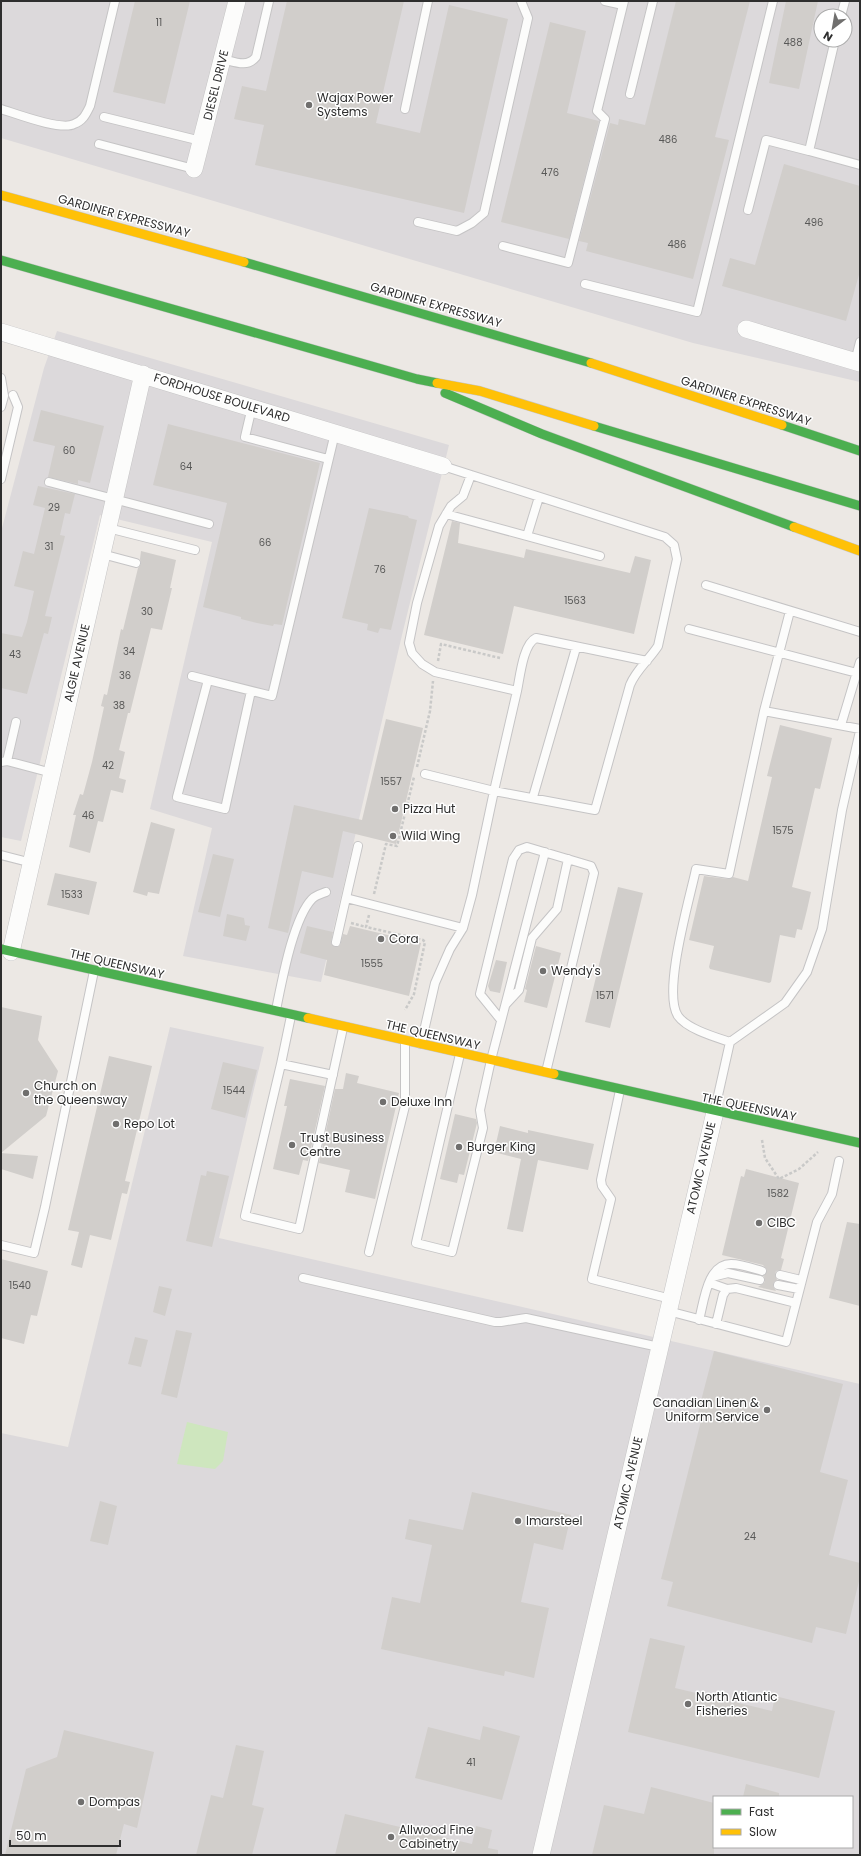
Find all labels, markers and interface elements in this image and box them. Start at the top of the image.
north arrow [813,8,853,48]
house number: 11 [156,15,162,30]
text: N [820,28,836,46]
house number: 488 [784,35,802,50]
street label: DIESEL DRIVE [199,48,232,122]
place label: Wajax Power Systems [317,89,394,120]
marker: Wajax Power Systems [304,100,314,110]
house number: 486 [659,132,677,147]
house number: 476 [541,165,559,180]
street label: GARDINER EXPRESSWAY [56,190,192,241]
house number: 496 [805,215,823,230]
house number: 486 [668,237,686,252]
street label: GARDINER EXPRESSWAY [368,278,504,331]
street label: FORDHOUSE BOULEVARD [152,369,292,426]
street label: GARDINER EXPRESSWAY [679,371,814,430]
house number: 60 [63,443,75,458]
house number: 64 [180,459,192,474]
house number: 29 [48,500,60,515]
house number: 66 [259,535,271,550]
house number: 31 [44,539,54,554]
house number: 76 [374,562,386,577]
house number: 1563 [564,593,586,608]
house number: 30 [141,604,153,619]
street label: ALGIE AVENUE [59,622,94,704]
house number: 34 [123,644,135,659]
house number: 43 [9,647,21,662]
house number: 36 [119,668,131,683]
house number: 38 [113,698,125,713]
house number: 42 [102,758,114,773]
house number: 1557 [380,774,402,789]
place label: Pizza Hut [403,800,456,817]
marker: Pizza Hut [390,804,400,814]
house number: 46 [82,808,94,823]
house number: 1575 [772,823,794,838]
place label: Wild Wing [401,827,460,844]
marker: Wild Wing [388,831,398,841]
house number: 1533 [61,887,83,902]
place label: Cora [389,930,419,947]
marker: Cora [376,934,386,944]
street label: THE QUEENSWAY [68,944,166,983]
house number: 1555 [361,956,383,971]
place label: Wendy's [551,962,601,979]
marker: Wendy's [538,966,548,976]
house number: 1571 [596,988,614,1003]
street label: THE QUEENSWAY [384,1015,482,1054]
place label: Church on the Queensway [34,1077,128,1108]
house number: 1544 [223,1083,245,1098]
marker: Church on the Queensway [21,1088,31,1098]
street label: THE QUEENSWAY [700,1088,798,1125]
place label: Deluxe Inn [391,1093,452,1110]
marker: Deluxe Inn [378,1097,388,1107]
place label: Repo Lot [124,1115,175,1132]
marker: Repo Lot [111,1119,121,1129]
street label: ATOMIC AVENUE [682,1120,719,1216]
place label: Trust Business Centre [300,1129,384,1160]
place label: Burger King [467,1138,536,1155]
marker: Trust Business Centre [287,1140,297,1150]
marker: Burger King [454,1142,464,1152]
house number: 1582 [767,1186,789,1201]
place label: CIBC [767,1214,796,1231]
marker: CIBC [754,1218,764,1228]
house number: 1540 [9,1278,31,1293]
place label: Canadian Linen & Uniform Service [653,1394,759,1425]
marker: Canadian Linen & Uniform Service [762,1405,772,1415]
street label: ATOMIC AVENUE [609,1435,646,1531]
place label: Imarsteel [526,1512,582,1529]
marker: Imarsteel [513,1516,523,1526]
house number: 24 [744,1529,756,1544]
place label: North Atlantic Fisheries [696,1688,778,1719]
marker: North Atlantic Fisheries [683,1699,693,1709]
house number: 41 [466,1755,476,1770]
place label: Dompas [89,1793,140,1810]
legend [713,1796,853,1848]
marker: Dompas [76,1797,86,1807]
text: Fast [749,1803,774,1820]
place label: Allwood Fine Cabinetry [399,1821,474,1852]
scale bar [10,1822,120,1848]
text: Slow [749,1823,777,1840]
text: 50 m [16,1827,47,1844]
marker: Allwood Fine Cabinetry [386,1832,396,1842]

